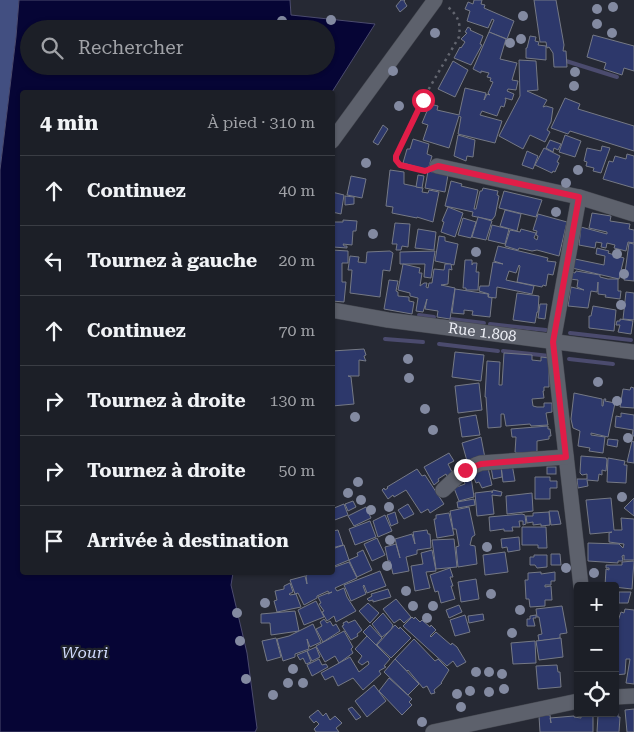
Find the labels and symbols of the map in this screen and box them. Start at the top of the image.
route start [412,89,435,112]
street label: Rue 1.808 [447,319,518,346]
route end [454,459,477,482]
water label: Wouri [62,643,108,662]

